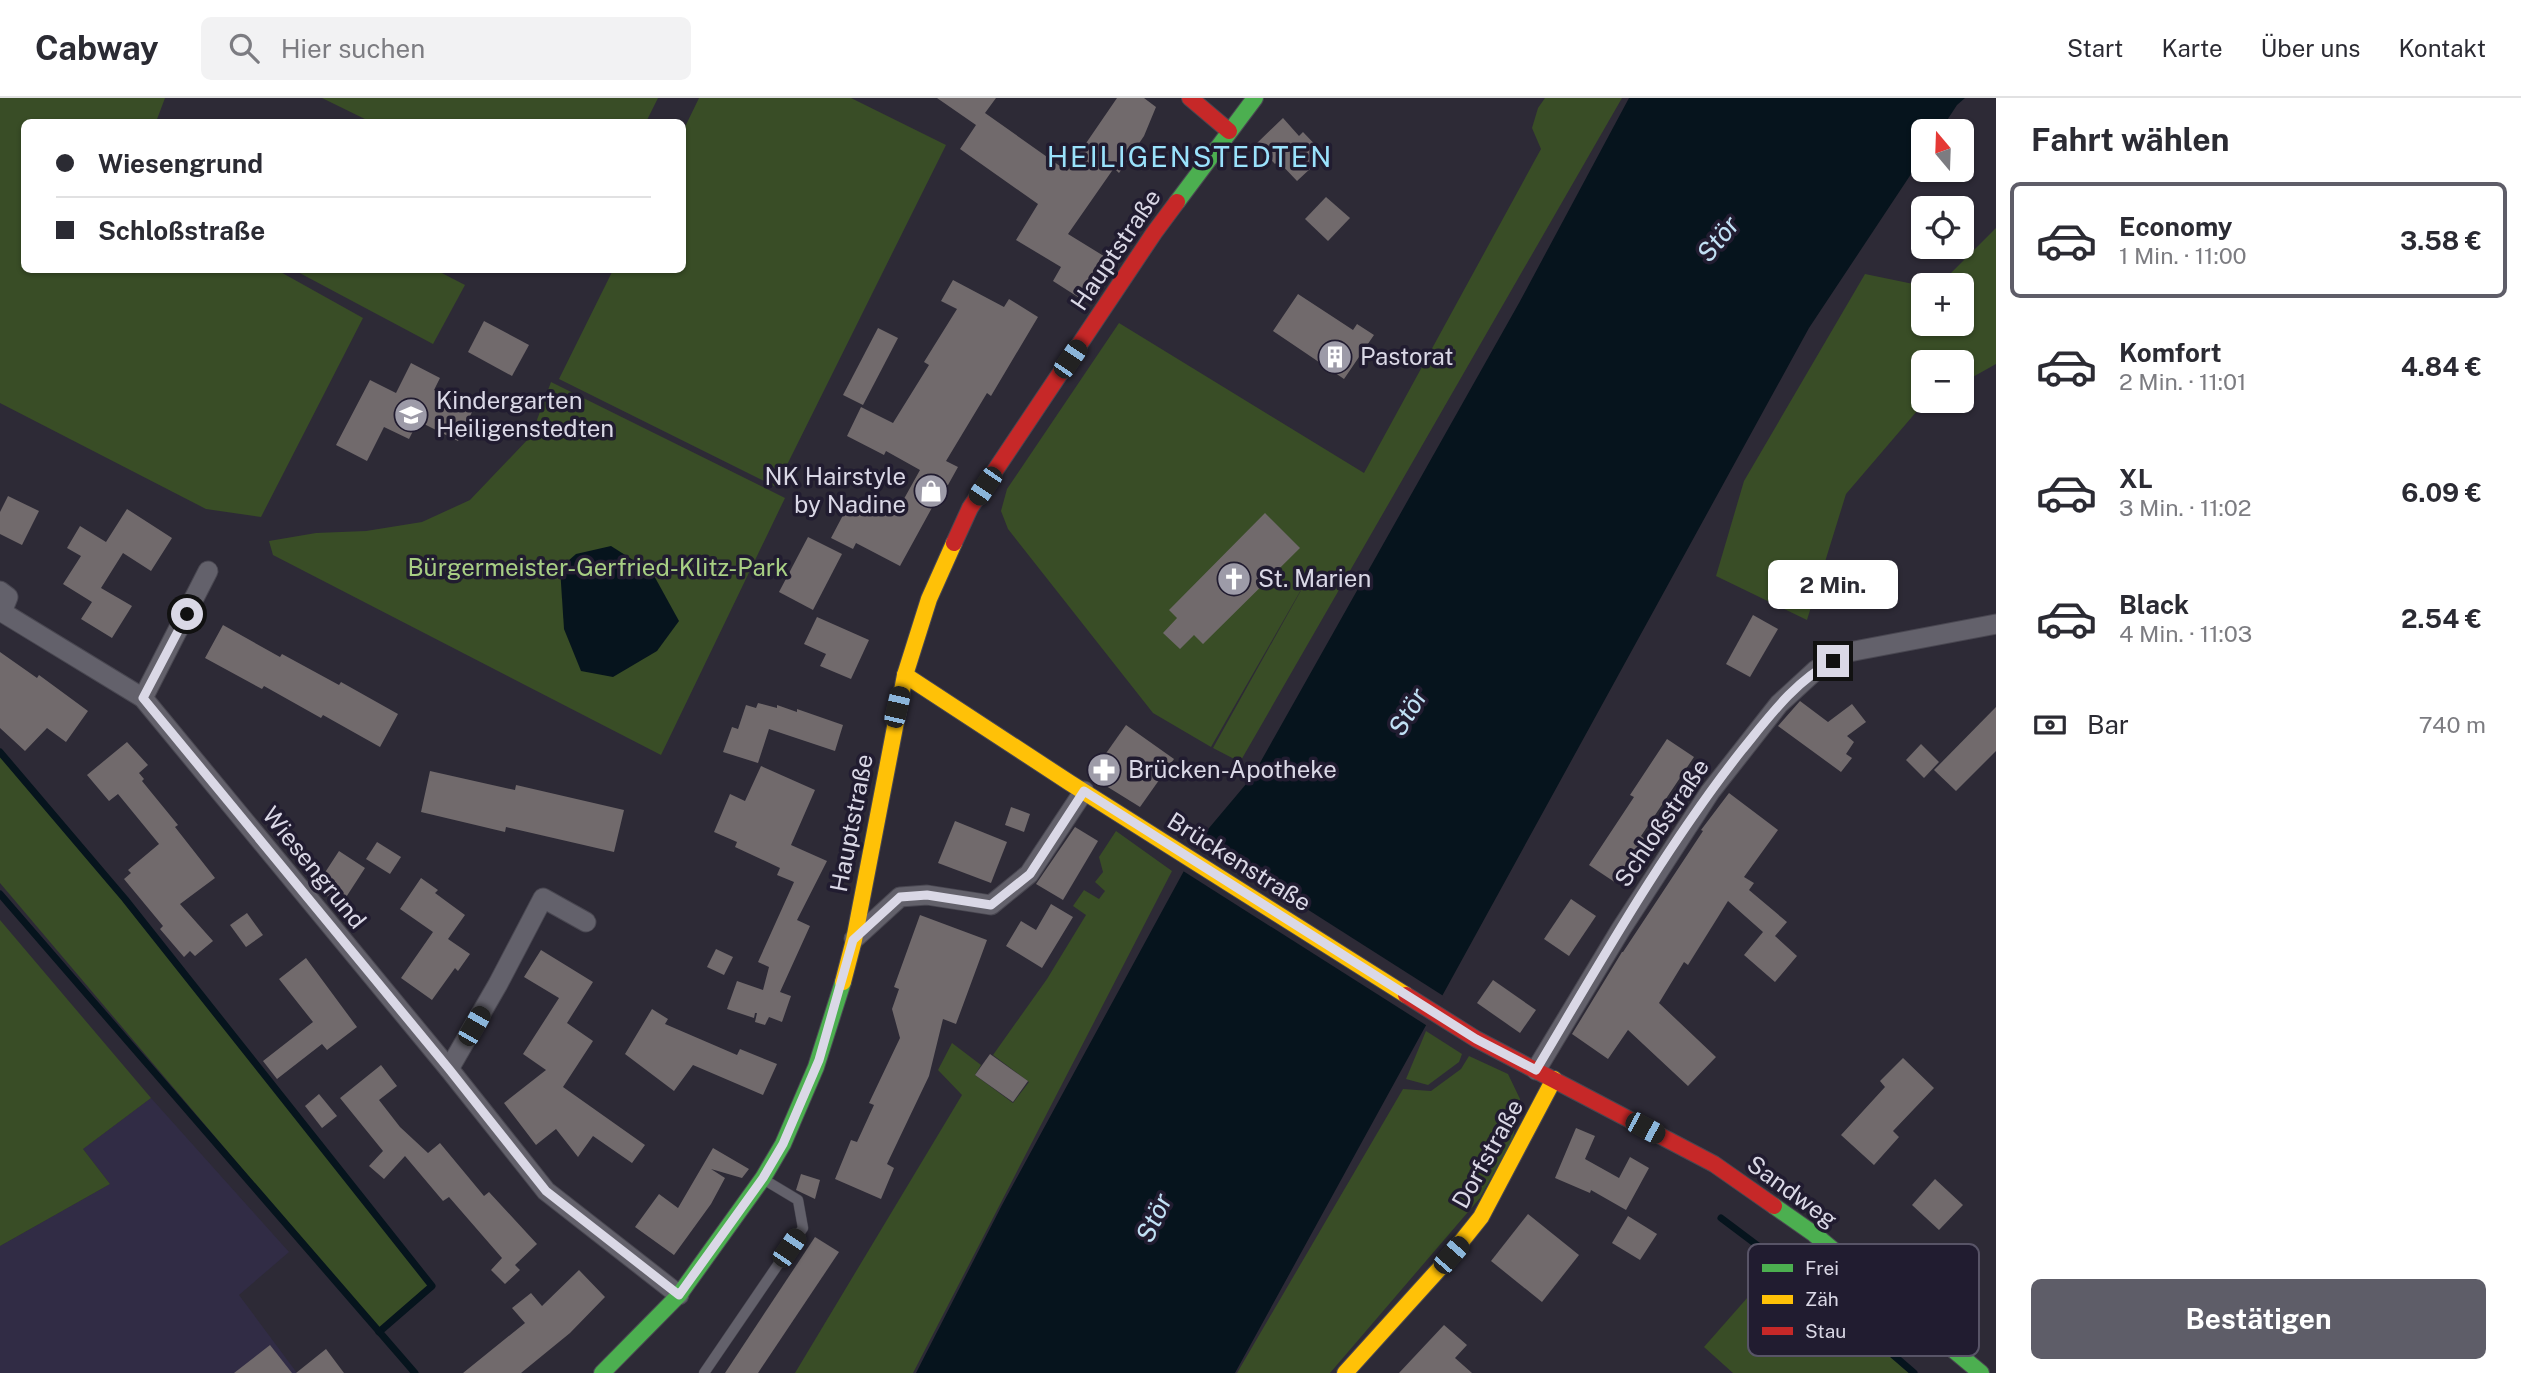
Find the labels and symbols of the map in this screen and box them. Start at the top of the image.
north arrow [1911,119,1974,182]
district label: HEILIGENSTEDTEN [1047,140,1333,173]
street label: Hauptstraße [1064,184,1166,315]
water label: Stör [1690,209,1745,268]
car [1050,336,1091,382]
building icon: Pastorat [1316,338,1354,376]
place label: Pastorat [1360,342,1454,370]
place label: Kindergarten Heiligenstedten [436,386,614,442]
school or university icon: Kindergarten Heiligenstedten [392,396,430,434]
place label: NK Hairstyle by Nadine [764,462,906,518]
car [965,463,1006,509]
shop icon: NK Hairstyle by Nadine [912,472,950,510]
park label: Bürgermeister-Gerfried-Klitz-Park [407,553,789,581]
church icon: St. Marien [1215,560,1253,598]
callout: 2 Min. [1768,560,1898,608]
place label: St. Marien [1258,564,1371,592]
route start [171,598,203,630]
route end [1817,645,1849,677]
water label: Stör [1381,682,1434,741]
car [883,684,912,730]
street label: Hauptstraße [824,751,878,894]
pharmacy icon: Brücken-Apotheke [1085,751,1123,789]
street label: Schloßstraße [1608,753,1714,892]
place label: Brücken-Apotheke [1128,755,1337,783]
street label: Wiesengrund [257,801,372,934]
street label: Brückenstraße [1163,806,1316,916]
car [455,1003,494,1049]
street label: Dorfstraße [1446,1094,1529,1213]
car [1622,1109,1669,1147]
street label: Sandweg [1742,1149,1843,1233]
water label: Stör [1129,1188,1178,1247]
car [769,1225,810,1271]
car [1430,1232,1473,1278]
legend [1748,1244,1979,1356]
text: Frei [1805,1257,1839,1279]
text: Zäh [1805,1288,1839,1310]
text: Stau [1805,1320,1846,1342]

